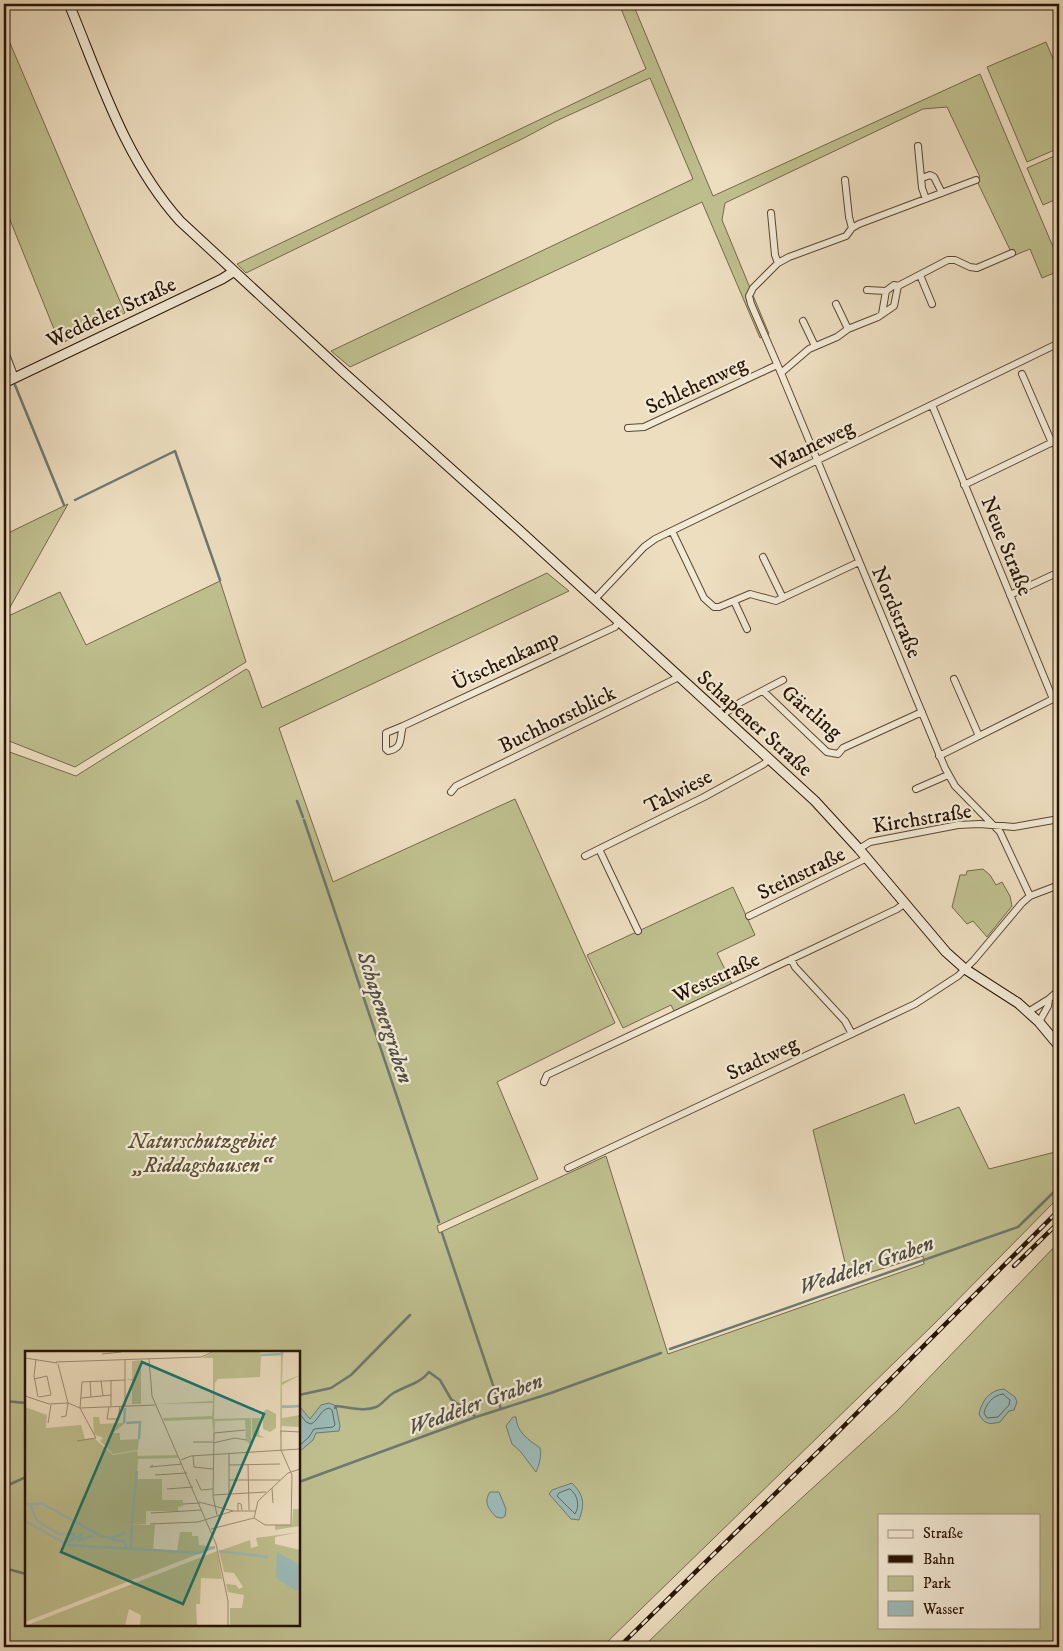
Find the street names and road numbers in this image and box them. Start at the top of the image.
street label: Weddeler Straße [42,271,180,355]
street label: Schlehenweg [642,351,752,421]
street label: Wanneweg [765,414,859,478]
street label: Neue Straße [974,493,1038,600]
street label: Nordstraße [865,563,927,662]
street label: Ütschenkamp [447,624,563,697]
street label: Schapener Straße [691,665,818,783]
street label: Buchhorstblick [495,680,621,759]
street label: Gärtling [776,680,848,746]
street label: Talwiese [640,764,717,820]
street label: Kirchstraße [871,798,974,840]
street label: Steinstraße [753,841,850,906]
street label: Weststraße [668,946,764,1010]
street label: Stadtweg [722,1031,803,1087]

